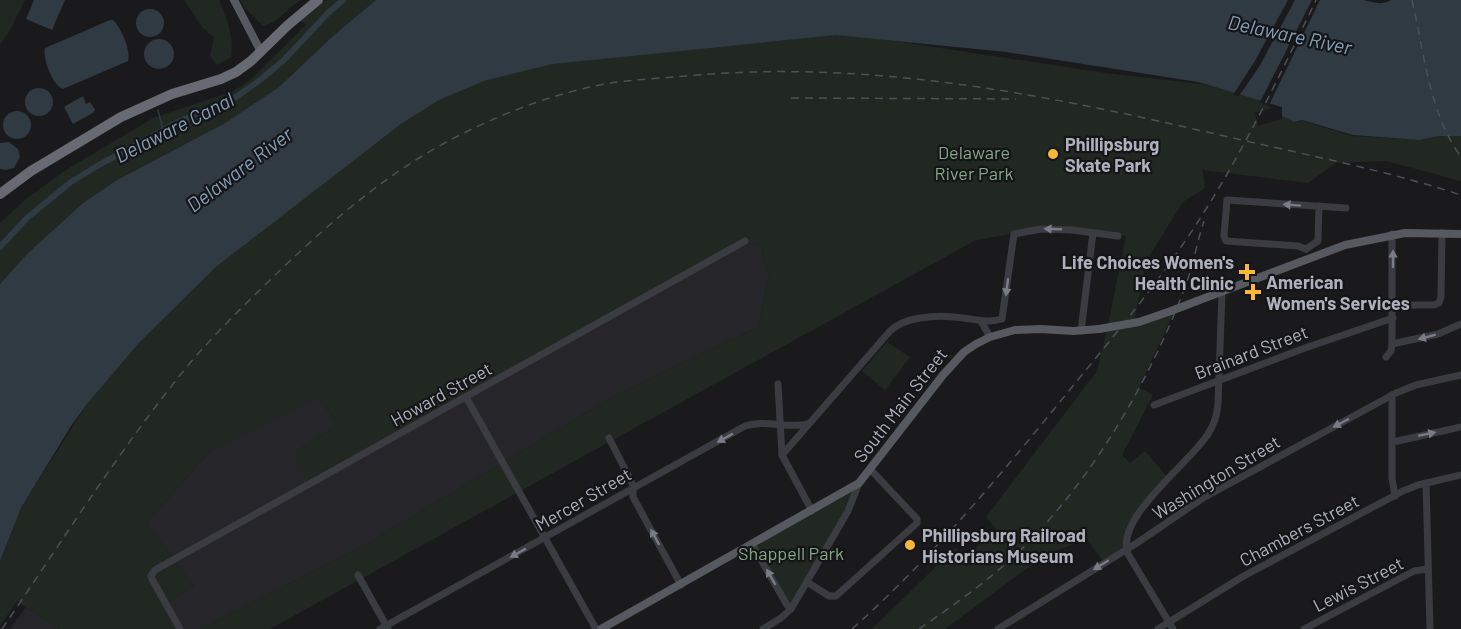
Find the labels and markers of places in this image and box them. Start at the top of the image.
place label: Phillipsburg Skate Park [1065,133,1159,176]
marker: Phillipsburg Skate Park [1046,147,1060,161]
place label: Life Choices Women's Health Clinic [1062,251,1234,294]
marker: Life Choices Women's Health Clinic [1238,263,1256,281]
place label: American Women's Services [1266,271,1410,314]
marker: American Women's Services [1244,283,1262,301]
place label: Phillipsburg Railroad Historians Museum [922,524,1086,567]
marker: Phillipsburg Railroad Historians Museum [903,538,917,552]

